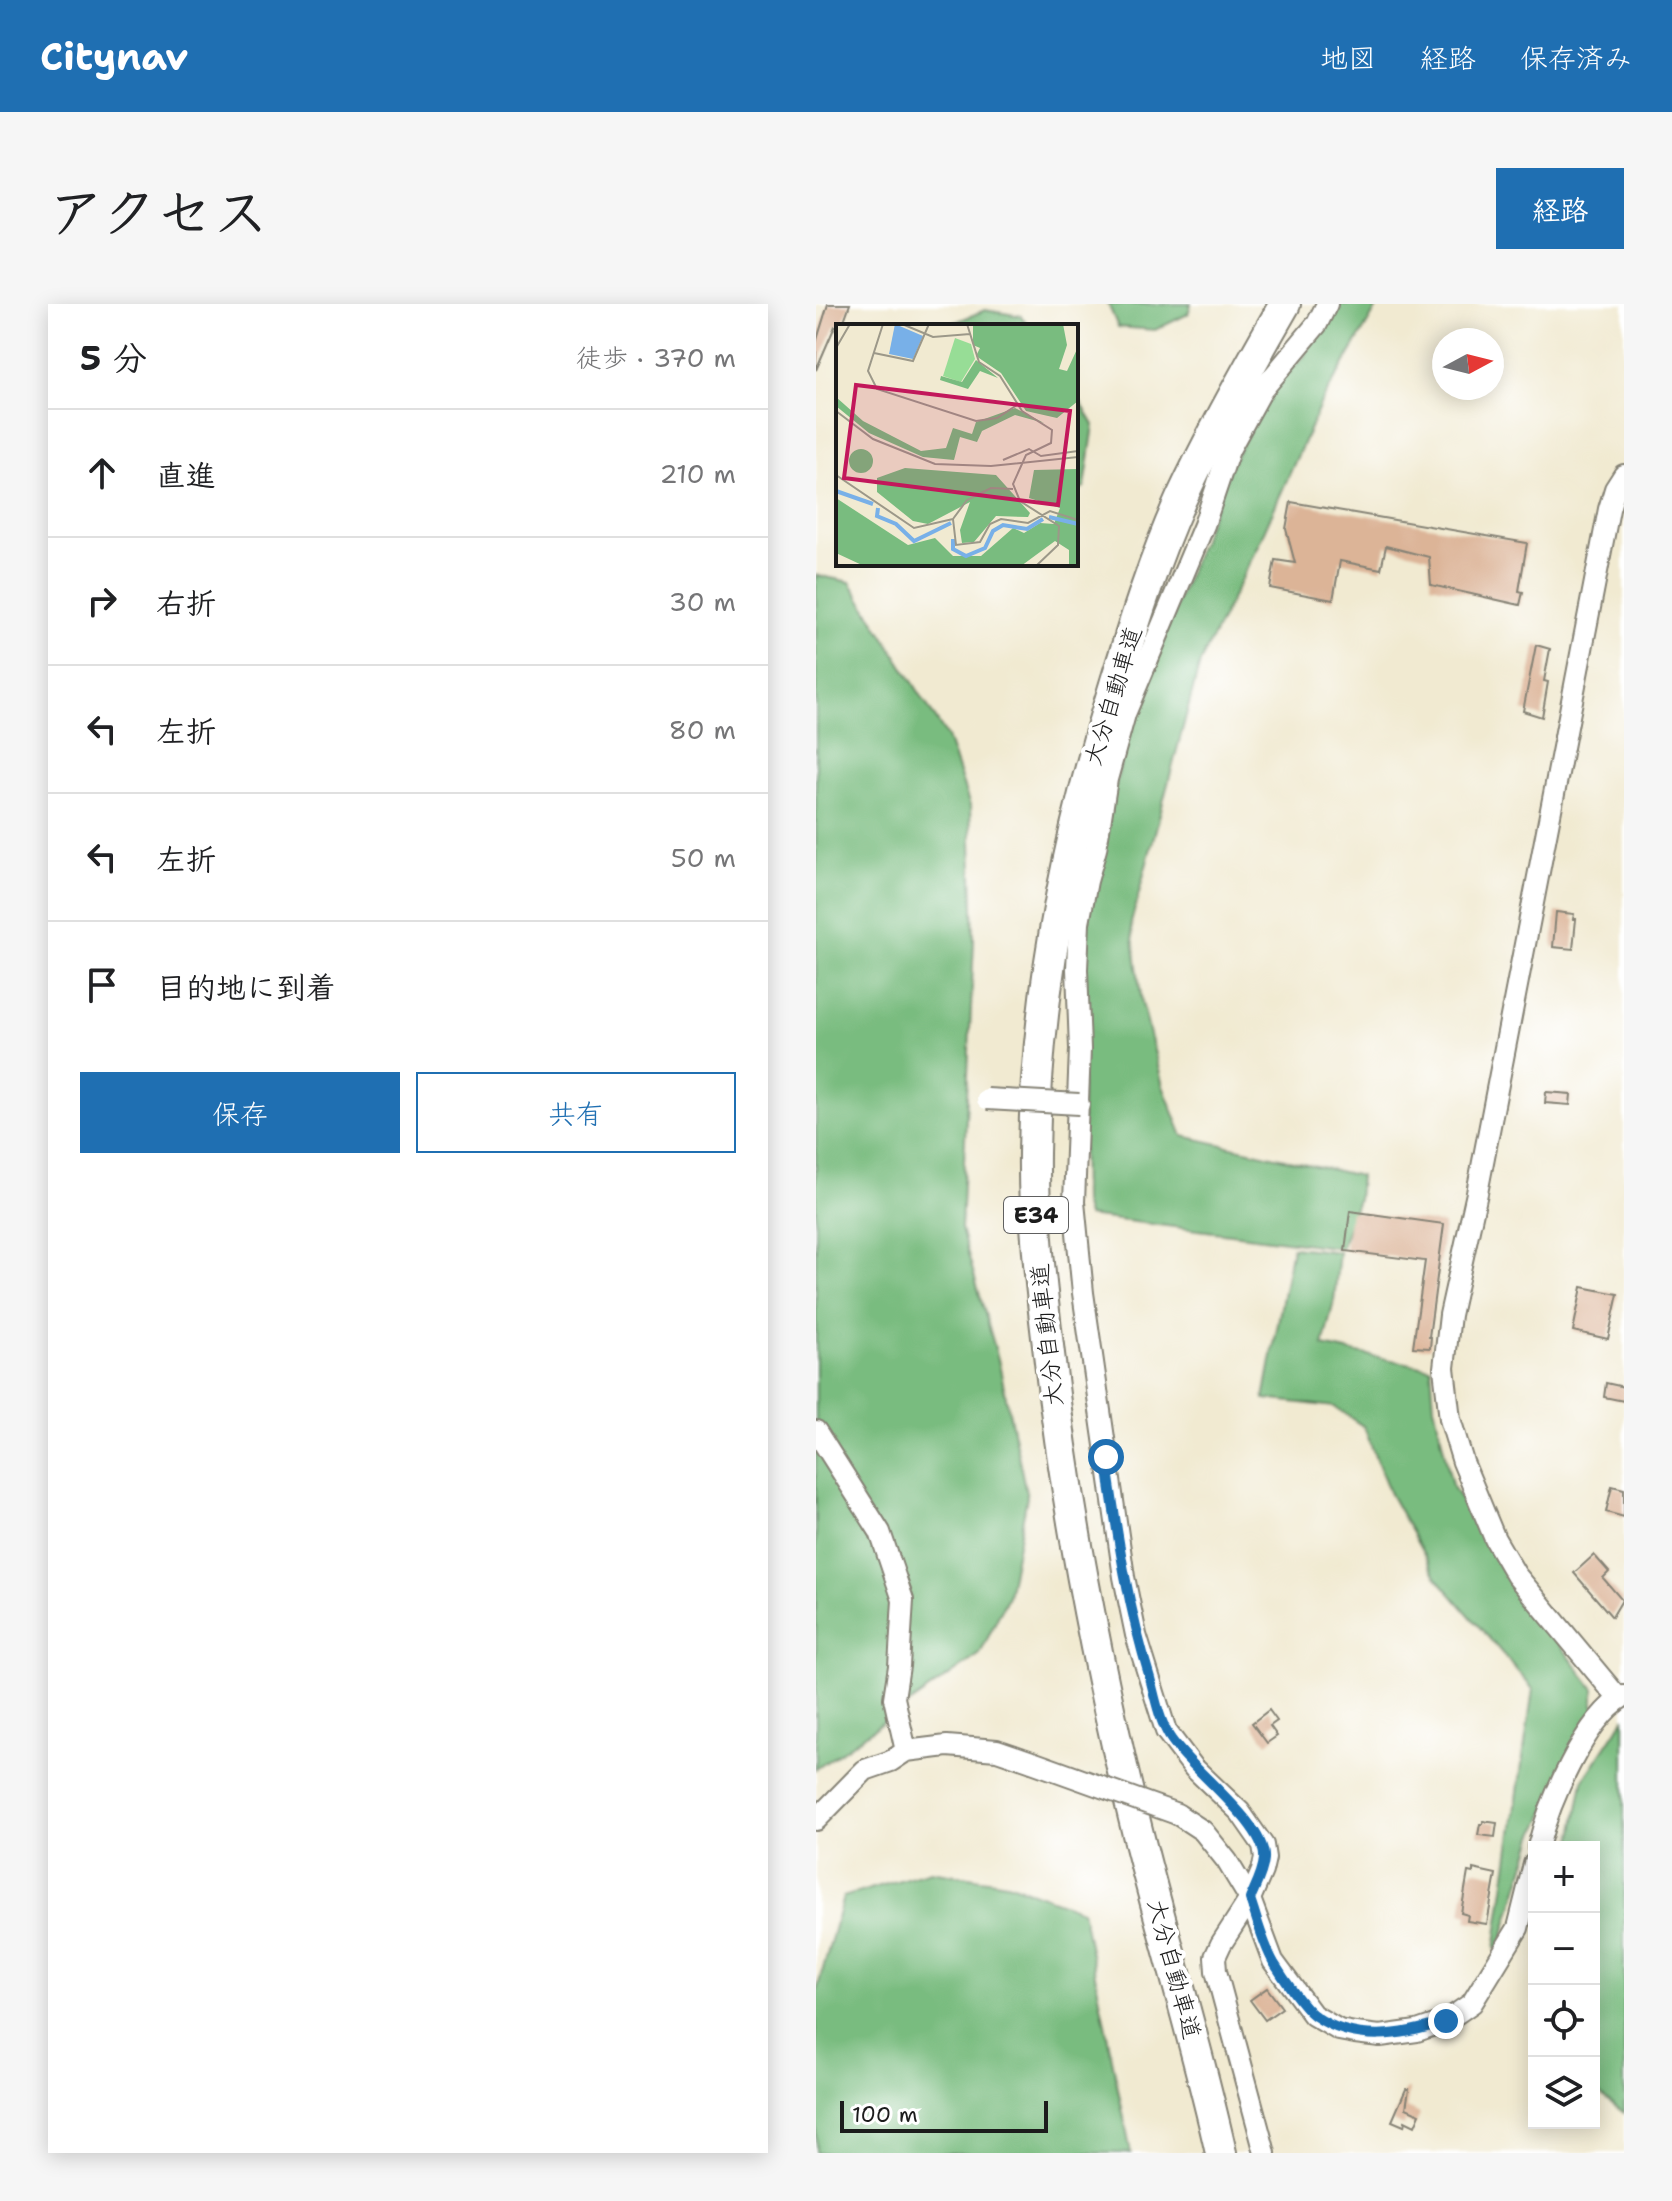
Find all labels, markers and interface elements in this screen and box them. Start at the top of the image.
text: Citynav [40,31,188,82]
text: 地図 [1320,39,1376,77]
text: 経路 [1420,39,1476,77]
text: 保存済み [1520,39,1632,77]
button: 経路 [1496,168,1624,249]
text: アクセス [48,175,269,250]
inset map [836,324,1078,566]
north arrow [1432,328,1504,400]
text: 5 分 [80,335,147,381]
text: 徒歩 · 370 m [576,340,736,375]
icon: ahead [80,451,124,495]
text: 直進 [156,455,216,496]
text: 210 m [659,456,736,491]
icon: right [80,579,124,623]
text: 右折 [156,583,216,624]
text: 30 m [669,584,736,619]
street label: 大分自動車道 [1077,622,1149,770]
icon: left [80,707,124,751]
text: 左折 [156,711,216,752]
text: 80 m [669,712,736,747]
icon: left [80,835,124,879]
text: 左折 [156,839,216,880]
text: 50 m [671,840,736,875]
icon: arrive [80,963,124,1007]
text: 目的地に到着 [156,967,336,1008]
button: 保存 [80,1072,400,1153]
button: 共有 [416,1072,736,1153]
road number: E34 [1004,1197,1068,1233]
street label: 大分自動車道 [1024,1262,1070,1408]
route start [1088,1439,1124,1475]
map controls [1528,1841,1600,2129]
button: + [1528,1841,1600,1913]
street label: 大分自動車道 [1140,1895,1208,2043]
button: − [1528,1913,1600,1985]
button: locate [1528,1985,1600,2057]
route end [1428,2003,1464,2039]
button: layers [1528,2057,1600,2129]
scale bar [840,2097,1048,2133]
text: 100 m [852,2100,918,2129]

